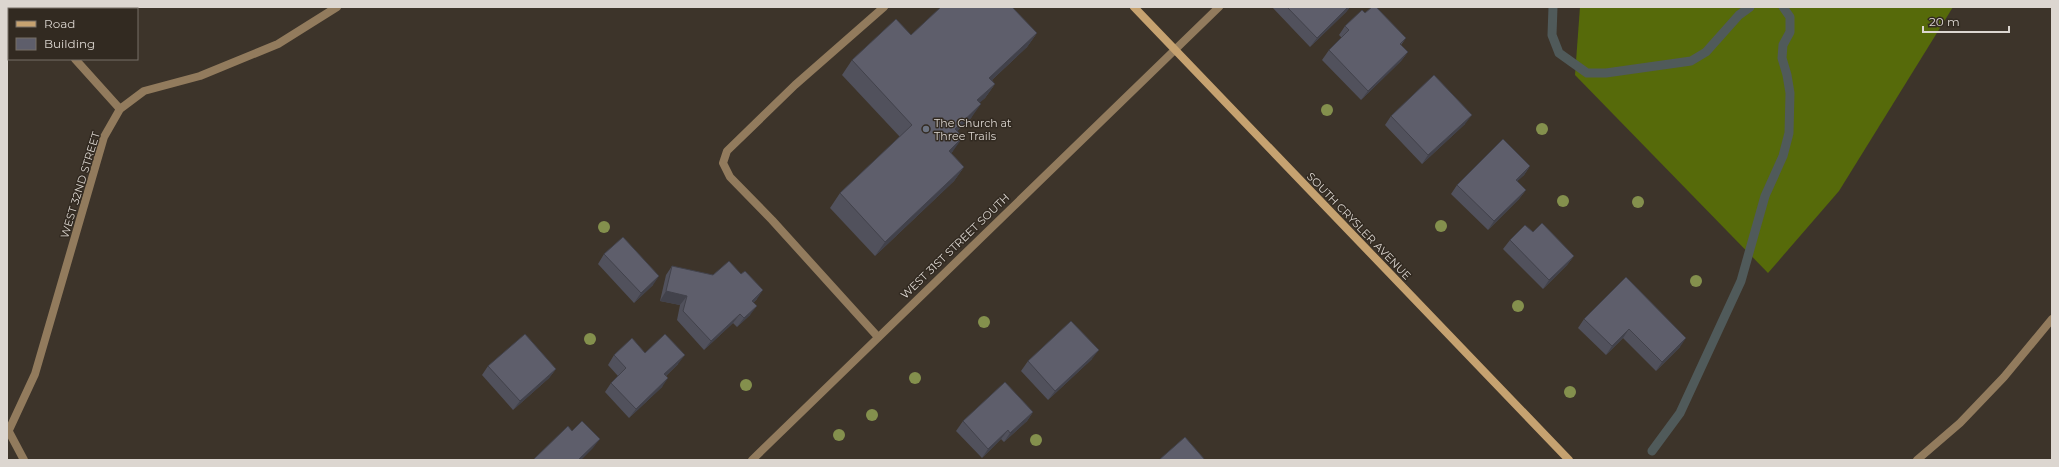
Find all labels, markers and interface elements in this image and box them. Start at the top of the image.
legend [8,8,138,60]
scale bar [1923,8,2009,34]
text: 20 m [1929,14,1960,29]
text: Road [44,16,75,31]
text: Building [44,36,95,51]
place label: The Church at Three Trails [934,116,1012,143]
marker: The Church at Three Trails [921,124,931,134]
street label: WEST 32ND STREET [57,129,103,240]
street label: SOUTH CRYSLER AVENUE [1304,169,1414,283]
street label: WEST 31ST STREET SOUTH [898,190,1012,302]

